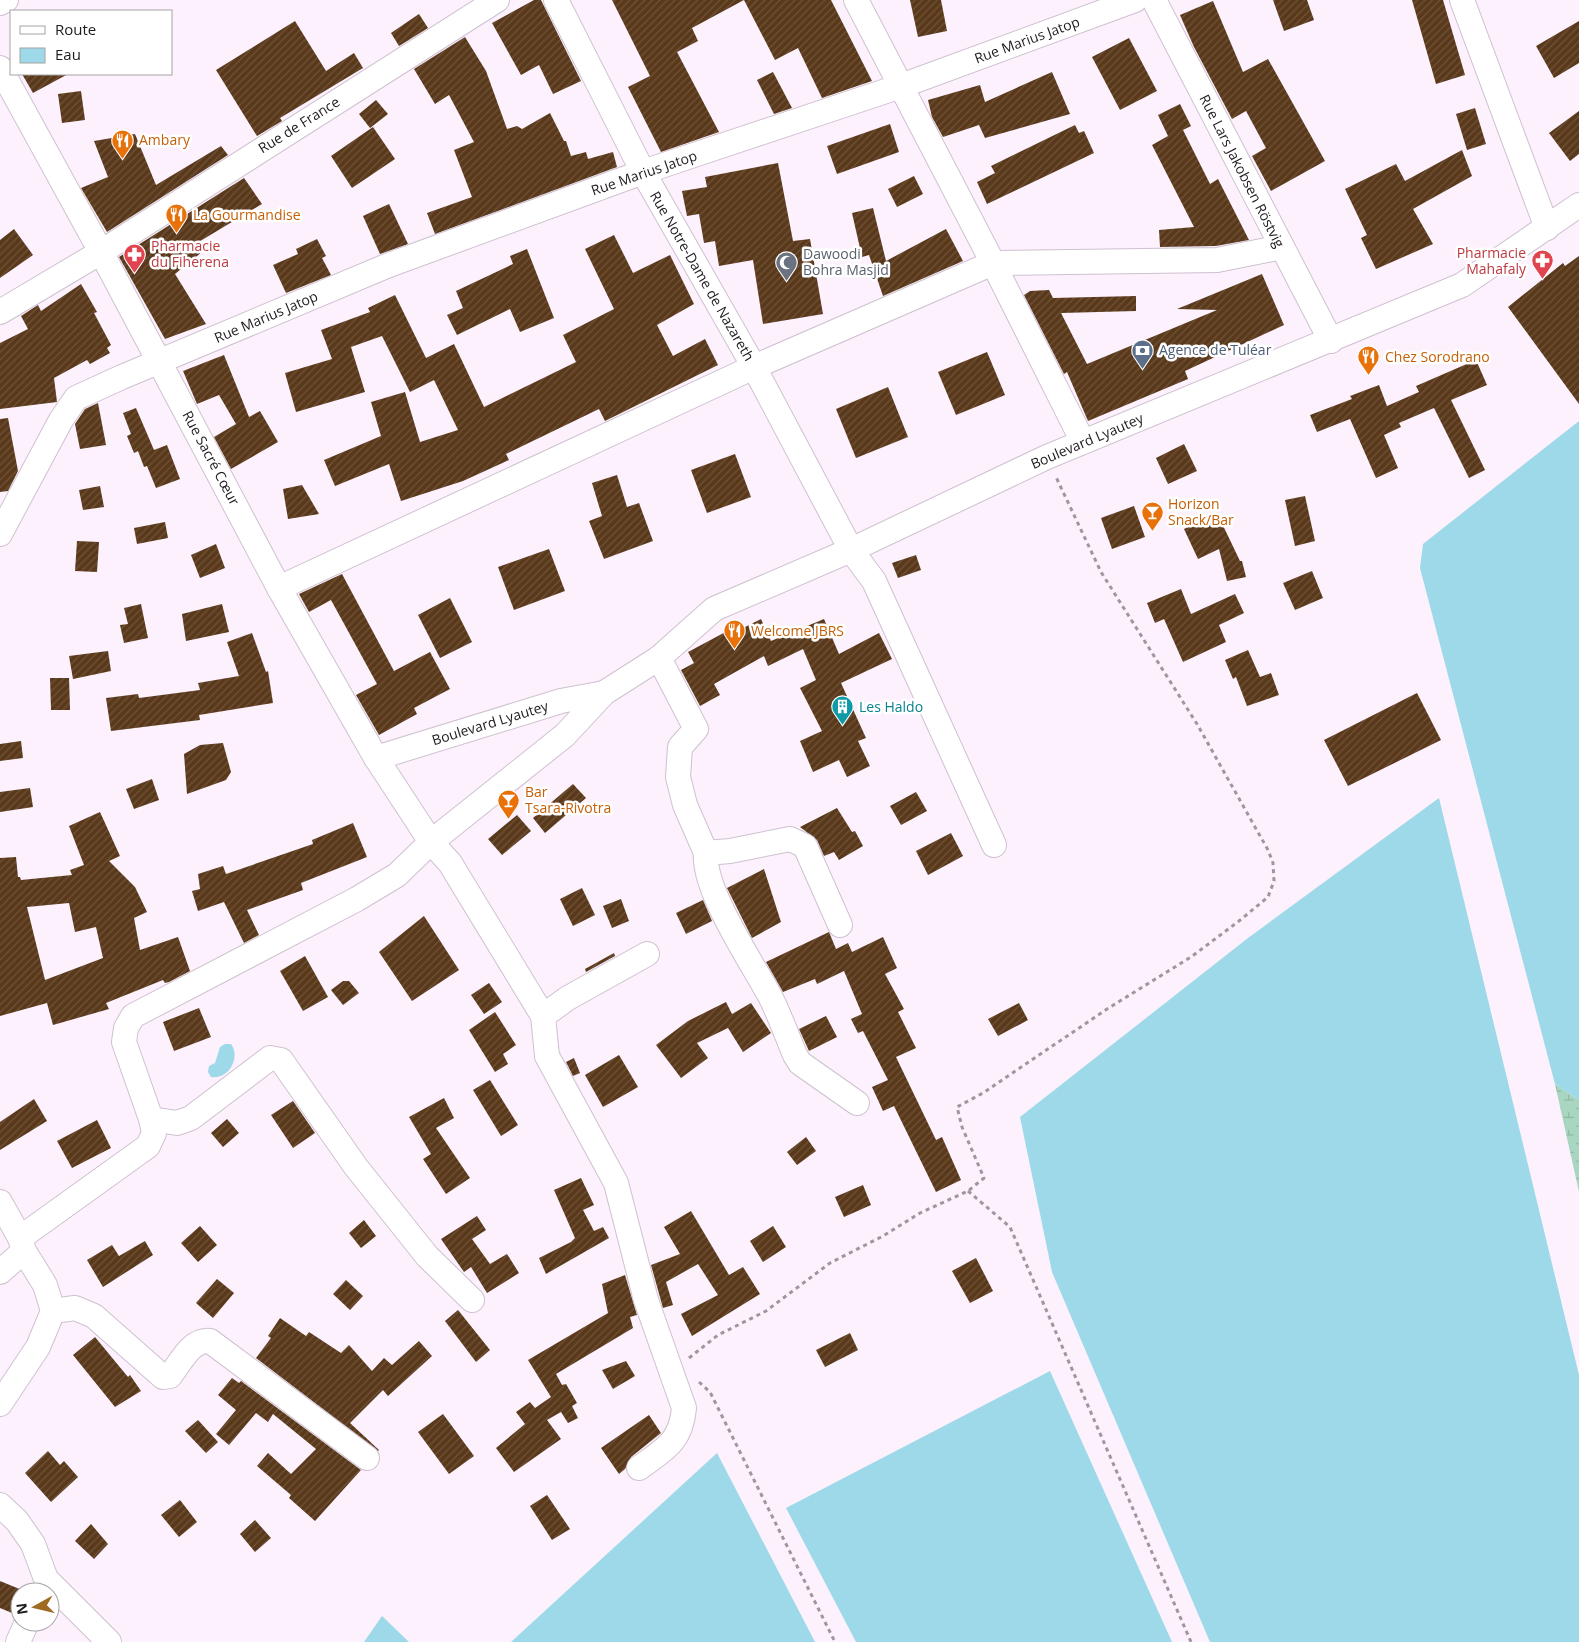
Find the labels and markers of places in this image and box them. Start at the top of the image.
restaurant icon: Ambary [111,128,135,159]
place label: Ambary [139,130,191,149]
restaurant icon: La Gourmandise [165,203,189,234]
place label: La Gourmandise [193,205,301,224]
place label: Pharmacie du Fiherena [151,236,229,271]
pharmacy icon: Pharmacie du Fiherena [123,242,147,273]
place label: Pharmacie Mahafaly [1457,243,1527,278]
place label: Dawoodi Bohra Masjid [803,244,889,279]
pharmacy icon: Pharmacie Mahafaly [1530,249,1554,280]
mosque icon: Dawoodi Bohra Masjid [775,250,799,281]
bank icon: Agence de Tuléar [1131,338,1155,369]
place label: Agence de Tuléar [1159,340,1272,359]
restaurant icon: Chez Sorodrano [1357,345,1381,376]
place label: Chez Sorodrano [1385,347,1490,366]
place label: Horizon Snack/Bar [1168,494,1234,529]
bar icon: Horizon Snack/Bar [1140,500,1164,531]
restaurant icon: Welcome JBRS [723,619,747,650]
place label: Welcome JBRS [751,621,844,640]
building icon: Les Haldo [831,695,855,726]
place label: Les Haldo [859,697,923,716]
place label: Bar Tsara-Rivotra [525,782,611,817]
bar icon: Bar Tsara-Rivotra [497,788,521,819]

